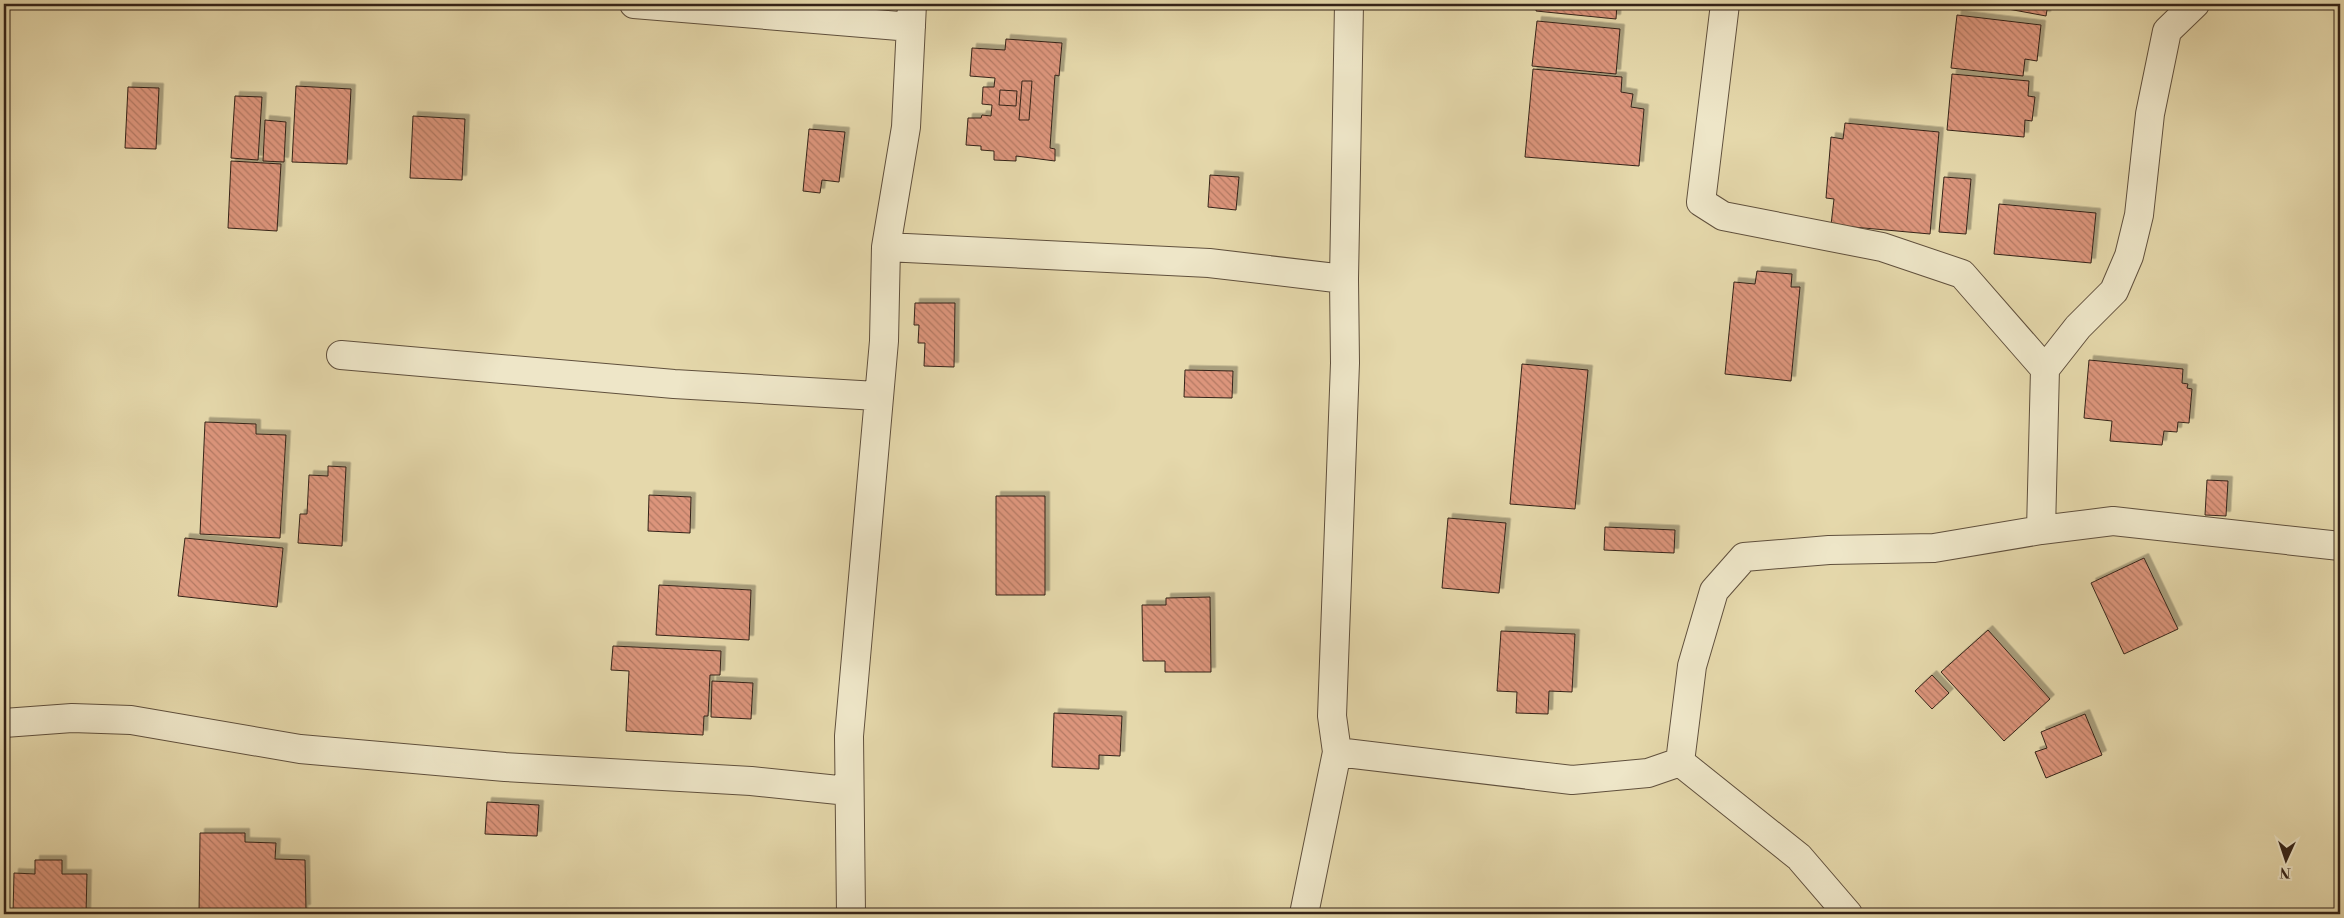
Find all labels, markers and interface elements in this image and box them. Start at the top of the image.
north arrow [2262,836,2312,886]
text: N [2279,863,2291,881]

